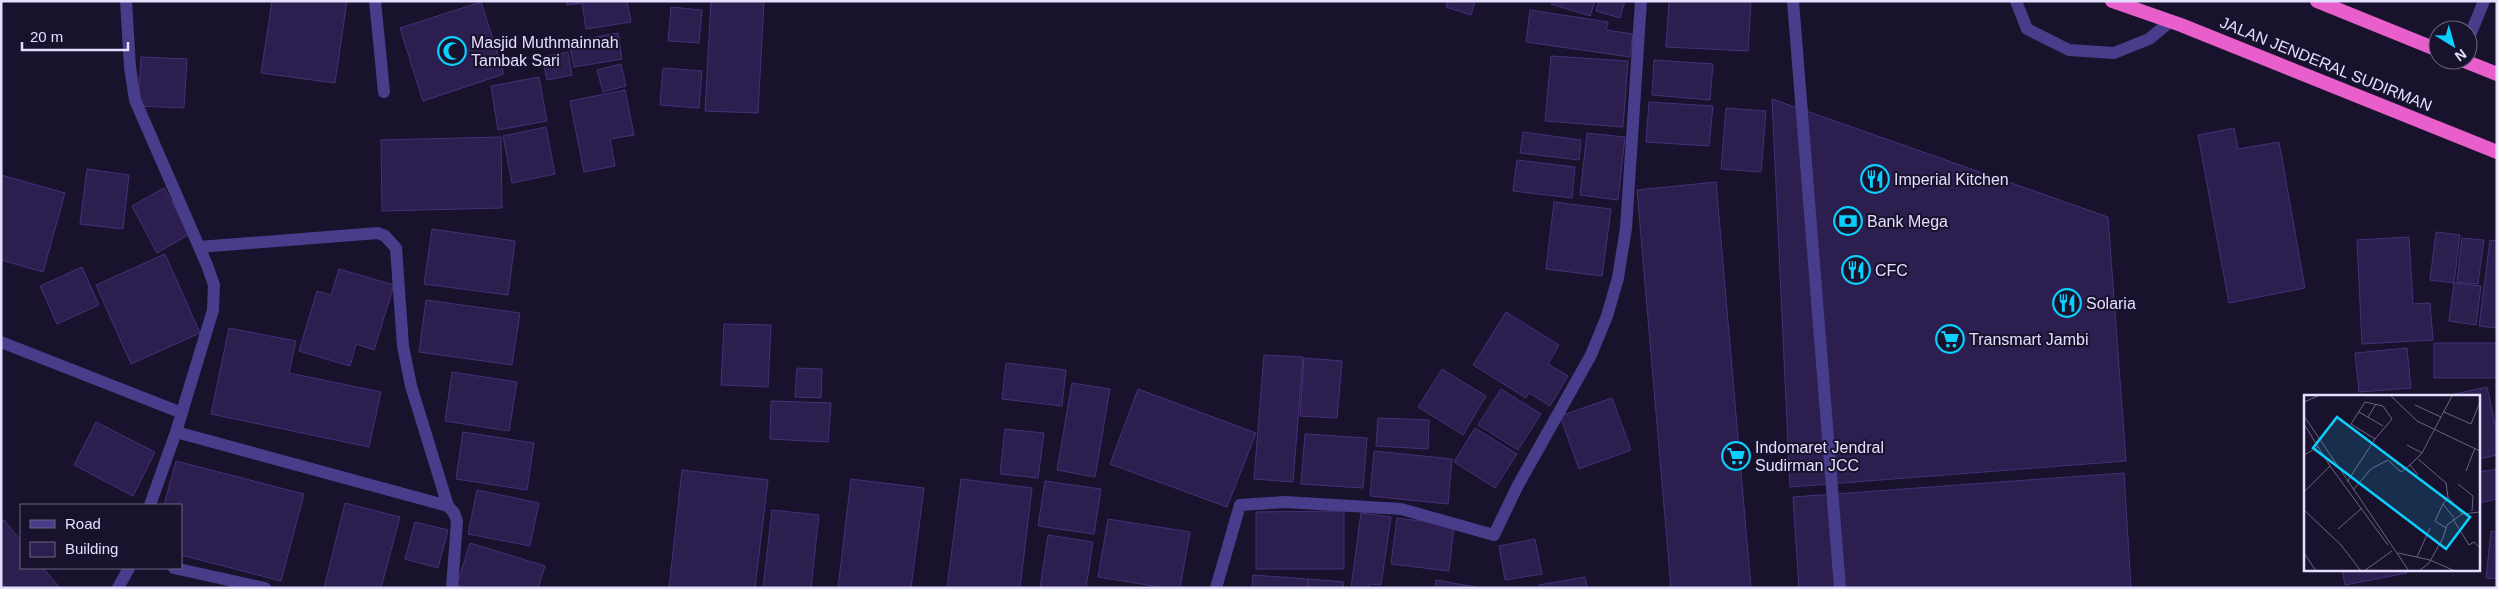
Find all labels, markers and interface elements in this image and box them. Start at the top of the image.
street label: JALAN JENDERAL SUDIRMAN [2218,14,2434,114]
scale bar [22,20,129,52]
north arrow [2428,20,2478,70]
text: 20 m [30,28,63,45]
place label: Masjid Muthmainnah Tambak Sari [471,34,619,69]
mosque icon: Masjid Muthmainnah Tambak Sari [437,36,467,66]
text: N [2452,46,2470,65]
restaurant icon: Imperial Kitchen [1860,164,1890,194]
place label: Imperial Kitchen [1894,171,2009,188]
bank icon: Bank Mega [1833,206,1863,236]
place label: Bank Mega [1867,213,1948,230]
restaurant icon: CFC [1841,255,1871,285]
place label: CFC [1875,262,1908,279]
restaurant icon: Solaria [2052,288,2082,318]
place label: Solaria [2086,295,2136,312]
supermarket icon: Transmart Jambi [1935,324,1965,354]
place label: Transmart Jambi [1969,331,2088,348]
inset map [2304,395,2480,572]
place label: Indomaret Jendral Sudirman JCC [1755,439,1884,474]
supermarket icon: Indomaret Jendral Sudirman JCC [1721,441,1751,471]
legend [20,504,182,569]
text: Road [65,515,101,532]
text: Building [65,540,118,557]

